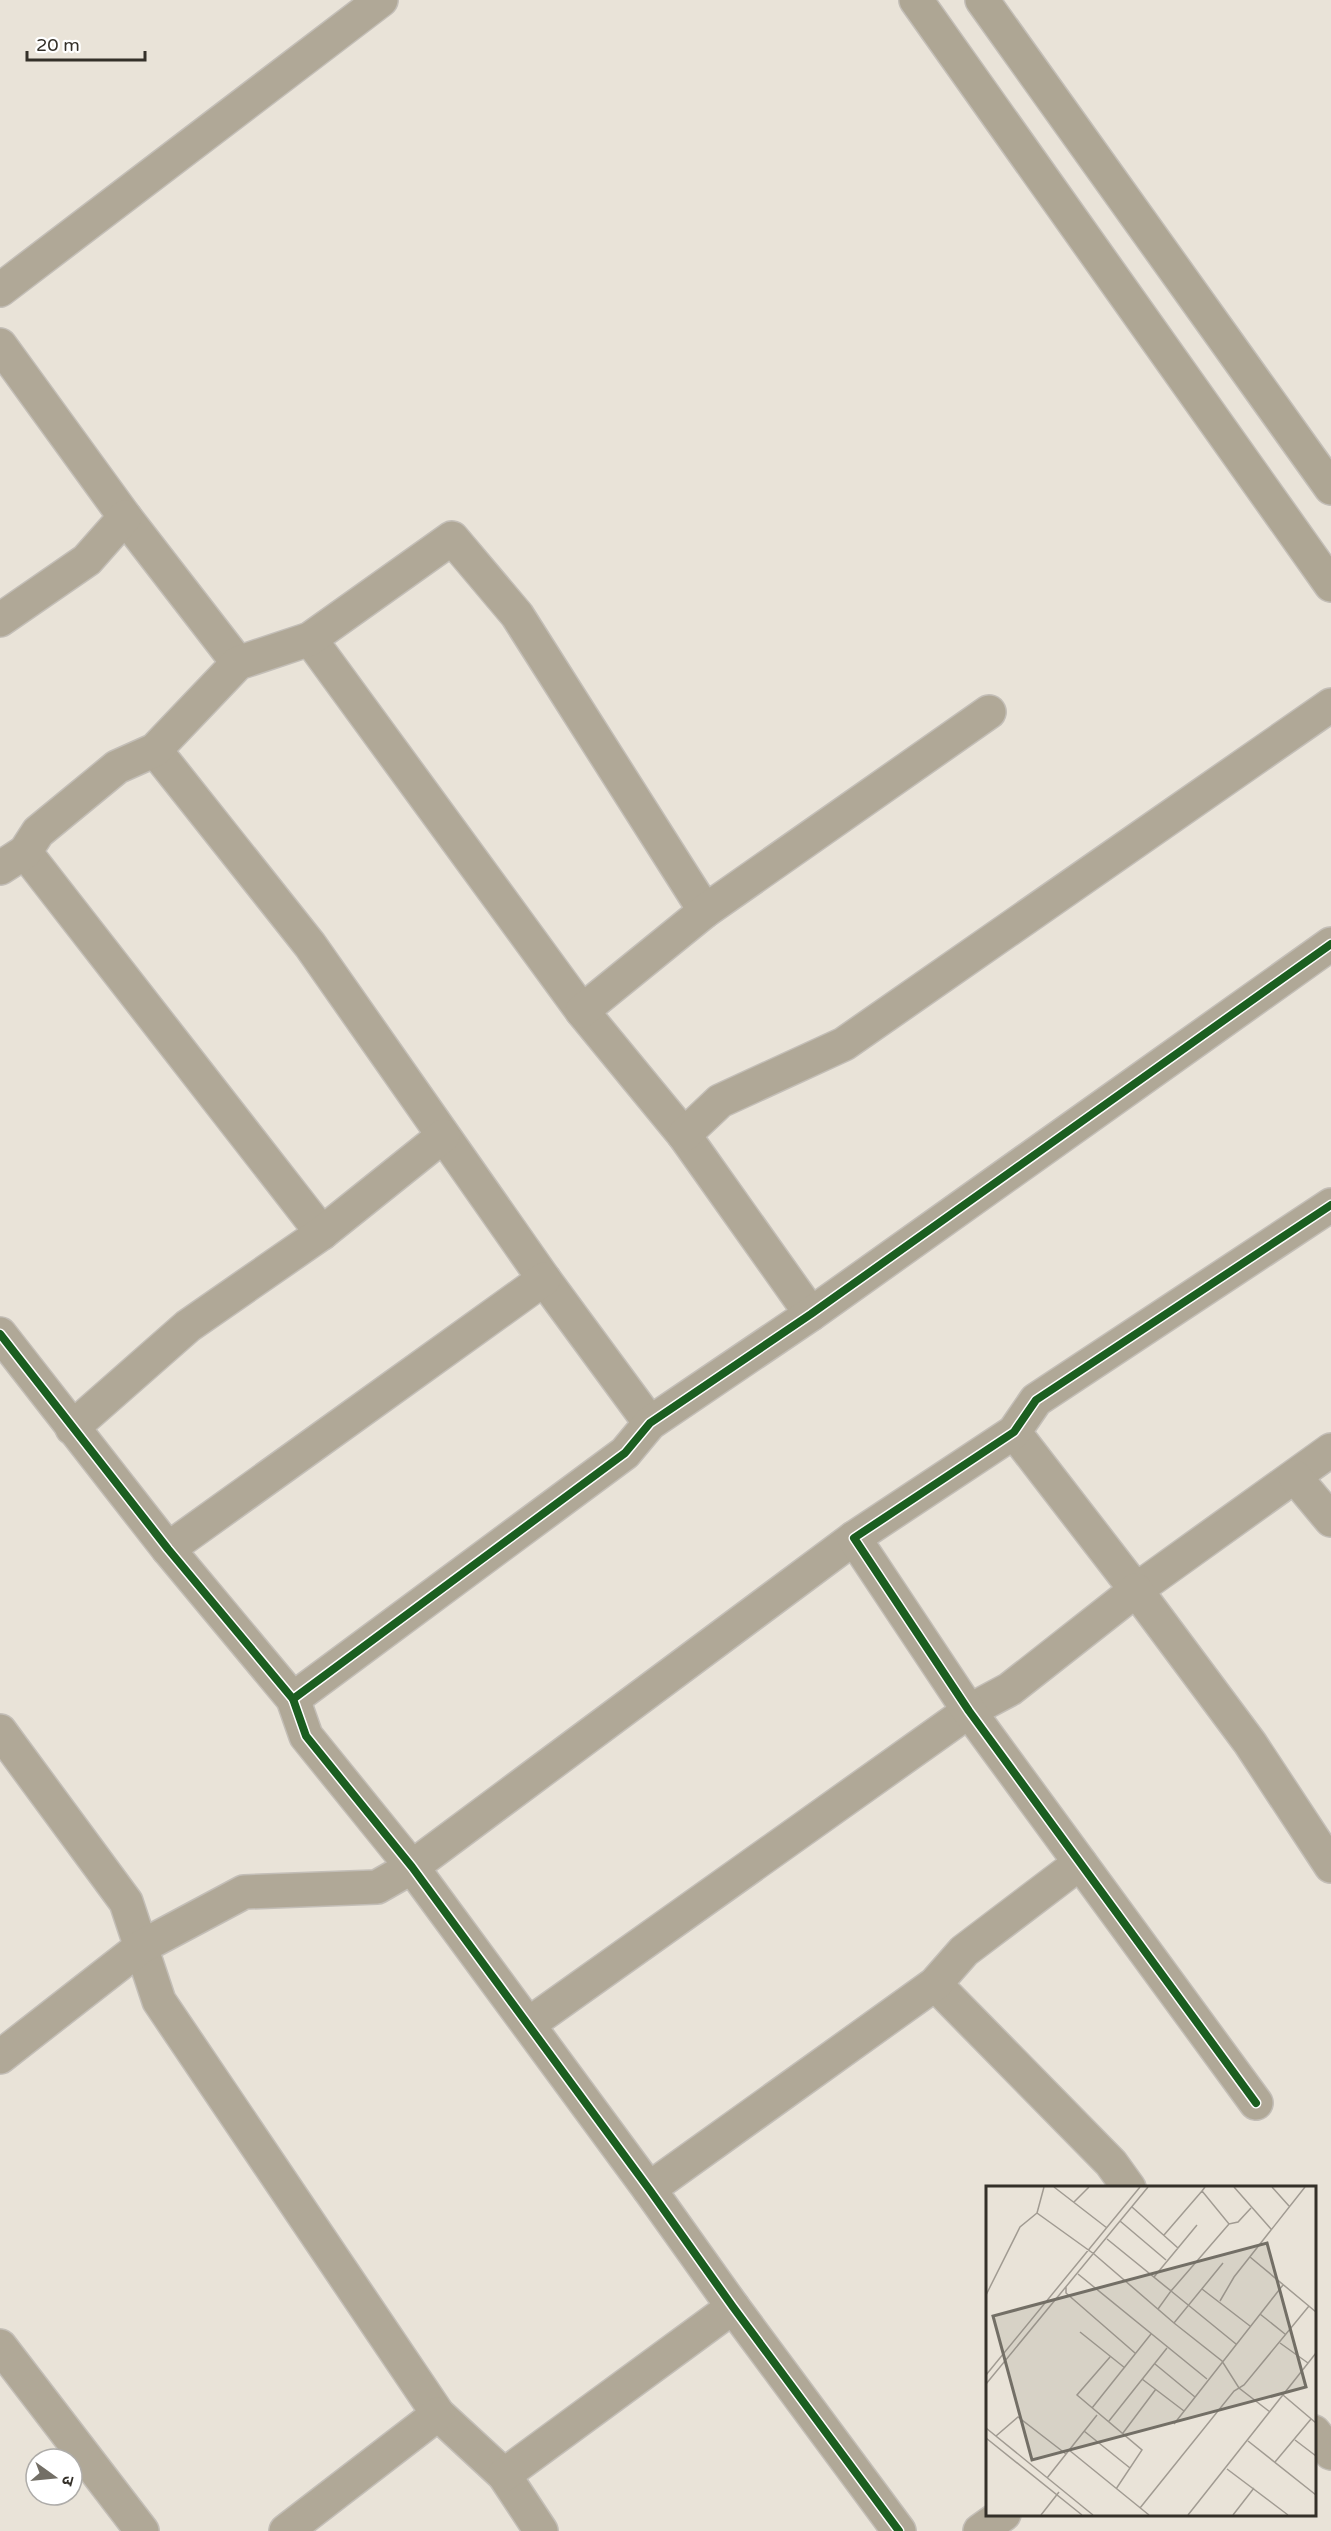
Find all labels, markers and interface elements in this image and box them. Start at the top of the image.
scale bar [27,24,146,62]
text: 20 m [36,34,80,56]
inset map [986,2186,1316,2516]
north arrow [24,2447,84,2507]
text: उ [56,2474,78,2488]

